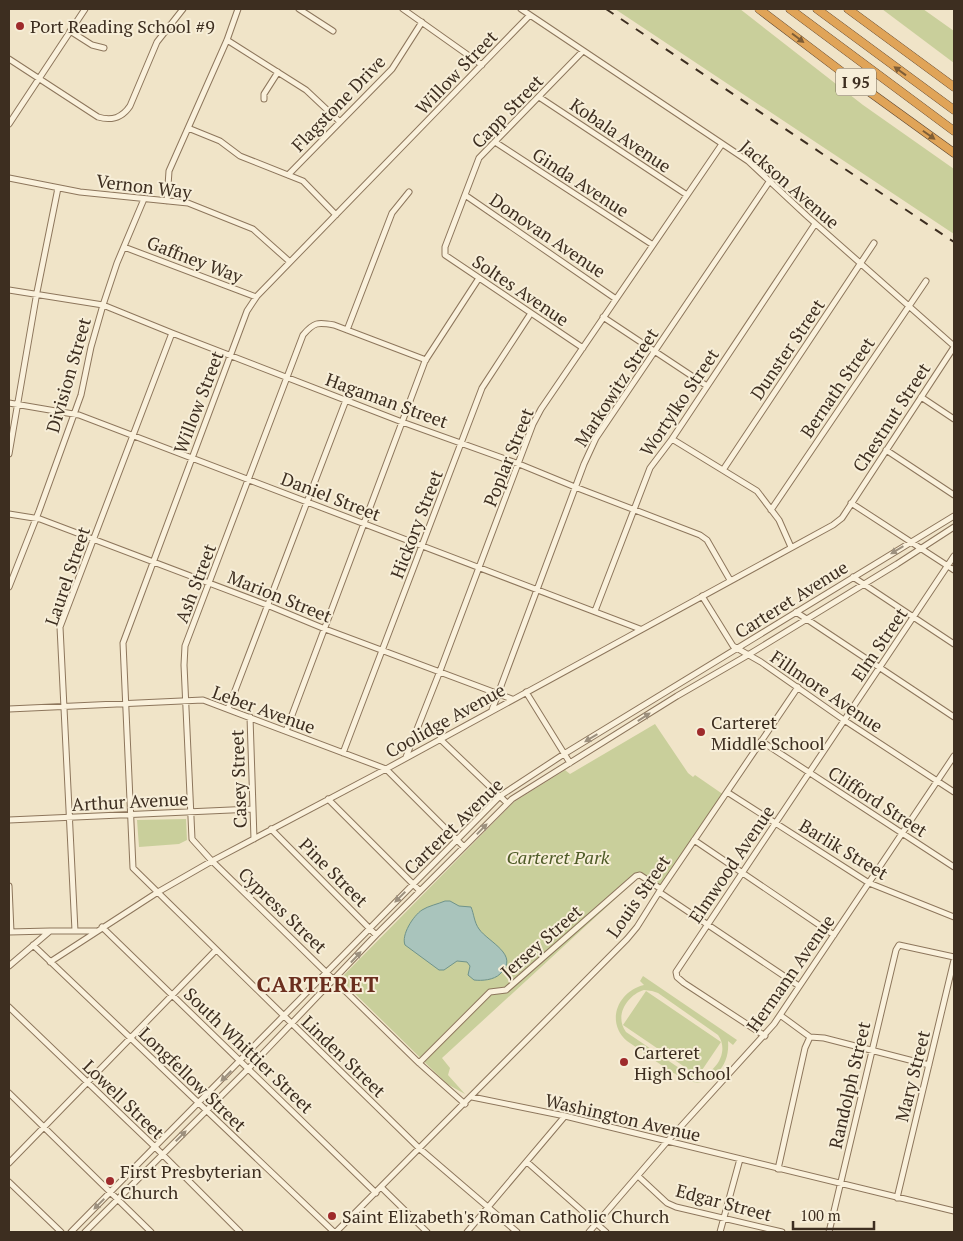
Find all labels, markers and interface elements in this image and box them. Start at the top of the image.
place label: Port Reading School #9 [30,14,215,38]
marker: Port Reading School #9 [14,20,26,32]
street label: Willow Street [410,24,502,119]
one-way arrow [791,33,804,44]
street label: Flagstone Drive [286,50,390,156]
one-way arrow [894,67,907,77]
road number: I 95 [836,68,876,95]
street label: Capp Street [466,69,548,153]
street label: Kobala Avenue [566,92,676,178]
one-way arrow [922,130,935,140]
street label: Jackson Avenue [735,134,845,234]
street label: Ginda Avenue [528,142,634,222]
street label: Vernon Way [95,168,194,204]
street label: Donovan Avenue [485,187,611,283]
street label: Gaffney Way [144,230,247,289]
street label: Soltes Avenue [468,249,574,331]
street label: Dunster Street [744,294,830,404]
street label: Division Street [40,314,96,435]
street label: Markowitz Street [569,323,663,451]
street label: Bernath Street [794,332,880,442]
street label: Wortylko Street [634,343,724,461]
street label: Willow Street [167,347,229,457]
street label: Chestnut Street [847,357,935,476]
street label: Hagaman Street [323,367,452,433]
street label: Poplar Street [477,404,539,510]
street label: Daniel Street [278,466,385,526]
street label: Hickory Street [384,466,448,582]
street label: Laurel Street [39,523,95,629]
street label: Ash Street [169,540,221,626]
one-way arrow [891,546,904,555]
street label: Carteret Avenue [730,555,852,643]
street label: Marion Street [224,564,336,628]
street label: Elm Street [846,602,913,685]
street label: Fillmore Avenue [766,645,888,737]
street label: Coolidge Avenue [381,677,509,763]
street label: Leber Avenue [209,679,319,739]
place label: Carteret Middle School [711,710,825,755]
one-way arrow [637,713,651,722]
marker: Carteret Middle School [695,726,707,738]
street label: Casey Street [224,729,252,829]
one-way arrow [584,733,597,742]
street label: Clifford Street [824,760,932,842]
street label: Carteret Avenue [398,773,508,879]
street label: Arthur Avenue [71,786,189,816]
street label: Elmwood Avenue [683,800,779,928]
street label: Barlik Street [795,813,893,885]
one-way arrow [476,823,488,835]
street label: Pine Street [294,832,374,912]
park label: Carteret Park [507,845,610,869]
street label: Louis Street [601,850,675,942]
street label: Cypress Street [234,862,333,959]
one-way arrow [394,890,406,902]
street label: Jersey Street [495,899,587,983]
street label: Hermann Avenue [741,910,839,1036]
one-way arrow [350,951,362,963]
district label: CARTERET [256,969,380,998]
street label: South Whittier Street [179,982,319,1118]
street label: Linden Street [297,1010,391,1102]
street label: Randolph Street [823,1019,875,1151]
street label: Longfellow Street [134,1021,252,1137]
street label: Mary Street [889,1027,935,1124]
place label: Carteret High School [634,1040,731,1085]
street label: Lowell Street [78,1054,170,1144]
marker: Carteret High School [618,1056,630,1068]
one-way arrow [220,1069,232,1081]
street label: Washington Avenue [543,1087,703,1147]
one-way arrow [175,1130,187,1142]
place label: First Presbyterian Church [120,1159,262,1204]
marker: First Presbyterian Church [104,1175,116,1187]
street label: Edgar Street [673,1178,775,1226]
one-way arrow [93,1198,105,1210]
scale bar [793,1198,874,1230]
place label: Saint Elizabeth's Roman Catholic Church [342,1204,670,1228]
text: 100 m [800,1205,841,1225]
marker: Saint Elizabeth's Roman Catholic Church [326,1210,338,1222]

